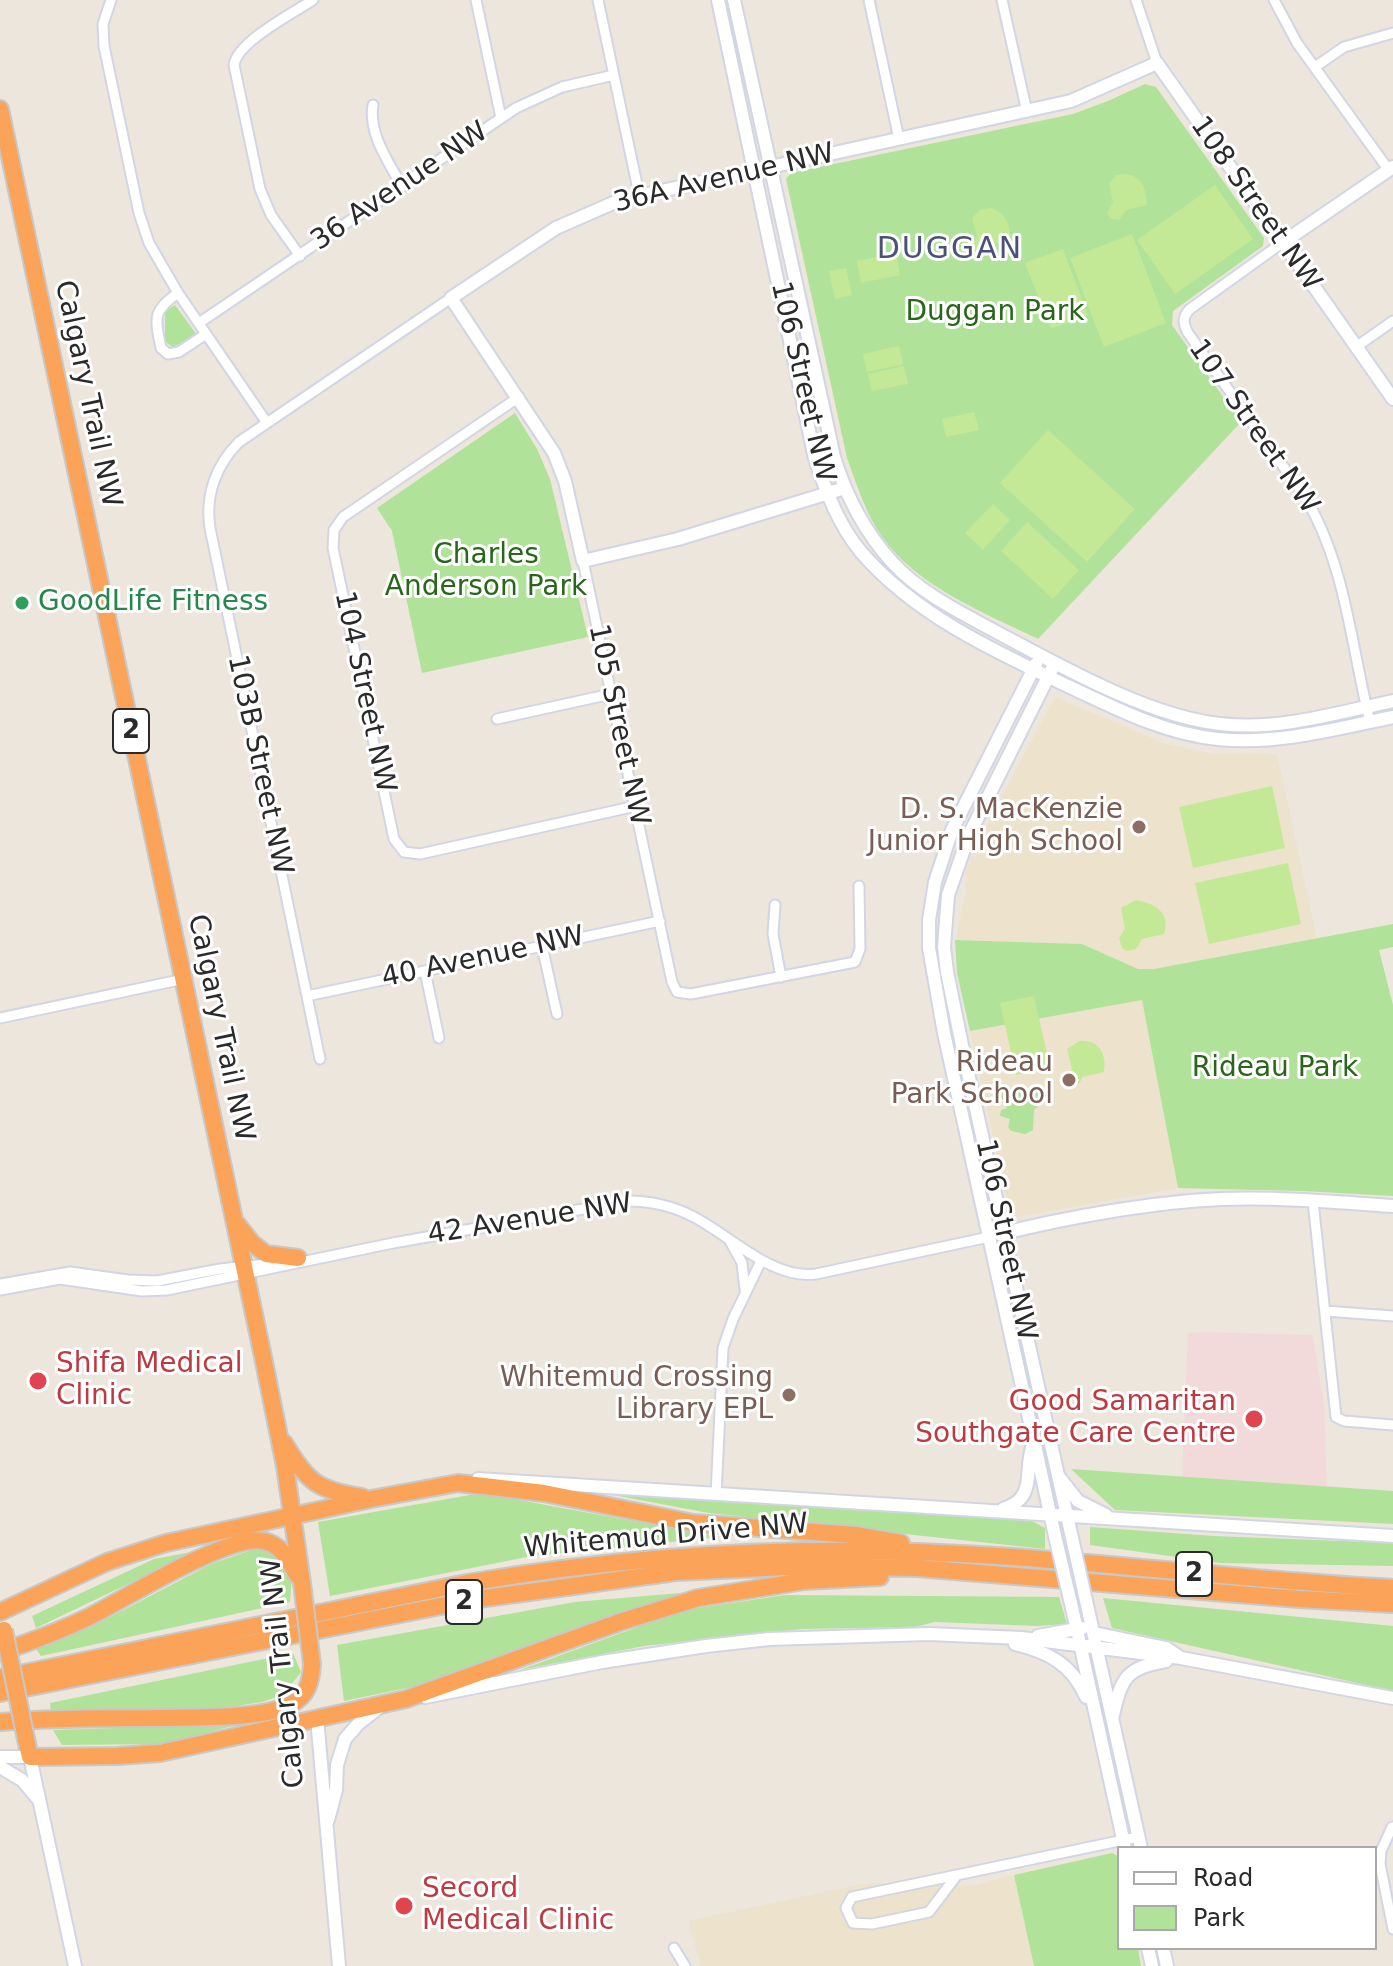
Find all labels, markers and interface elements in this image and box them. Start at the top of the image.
street label: 108 Street NW [1182,110,1328,298]
street label: 36 Avenue NW [305,115,495,259]
street label: 36A Avenue NW [610,137,838,221]
district label: DUGGAN [877,232,1023,268]
street label: Calgary Trail NW [47,277,127,511]
street label: 106 Street NW [763,278,841,486]
park label: Duggan Park [905,296,1085,330]
street label: 107 Street NW [1180,333,1326,521]
park label: Charles Anderson Park [385,539,587,605]
place label: GoodLife Fitness [38,586,268,620]
street label: 104 Street NW [326,588,402,796]
marker: GoodLife Fitness [13,594,31,612]
street label: 105 Street NW [580,621,656,829]
street label: 103B Street NW [219,652,299,878]
road number: 2 [113,709,149,753]
place label: D. S. MacKenzie Junior High School [868,794,1123,860]
marker: D. S. MacKenzie Junior High School [1130,818,1148,836]
street label: Calgary Trail NW [180,911,260,1145]
street label: 40 Avenue NW [379,920,587,996]
place label: Rideau Park School [891,1047,1053,1113]
park label: Rideau Park [1192,1052,1358,1086]
marker: Rideau Park School [1060,1071,1078,1089]
street label: 106 Street NW [967,1136,1043,1344]
street label: 42 Avenue NW [426,1187,634,1253]
place label: Shifa Medical Clinic [56,1348,242,1414]
place label: Whitemud Crossing Library EPL [500,1362,773,1428]
marker: Shifa Medical Clinic [27,1370,49,1392]
marker: Whitemud Crossing Library EPL [780,1386,798,1404]
place label: Good Samaritan Southgate Care Centre [915,1386,1236,1452]
marker: Good Samaritan Southgate Care Centre [1243,1408,1265,1430]
street label: Whitemud Drive NW [522,1508,810,1566]
road number: 2 [1176,1552,1212,1596]
street label: Calgary Trail NW [255,1556,313,1790]
road number: 2 [446,1580,482,1624]
legend [1117,1846,1377,1950]
text: Road [1193,1864,1253,1892]
place label: Secord Medical Clinic [422,1873,614,1939]
marker: Secord Medical Clinic [393,1895,415,1917]
text: Park [1193,1904,1245,1932]

